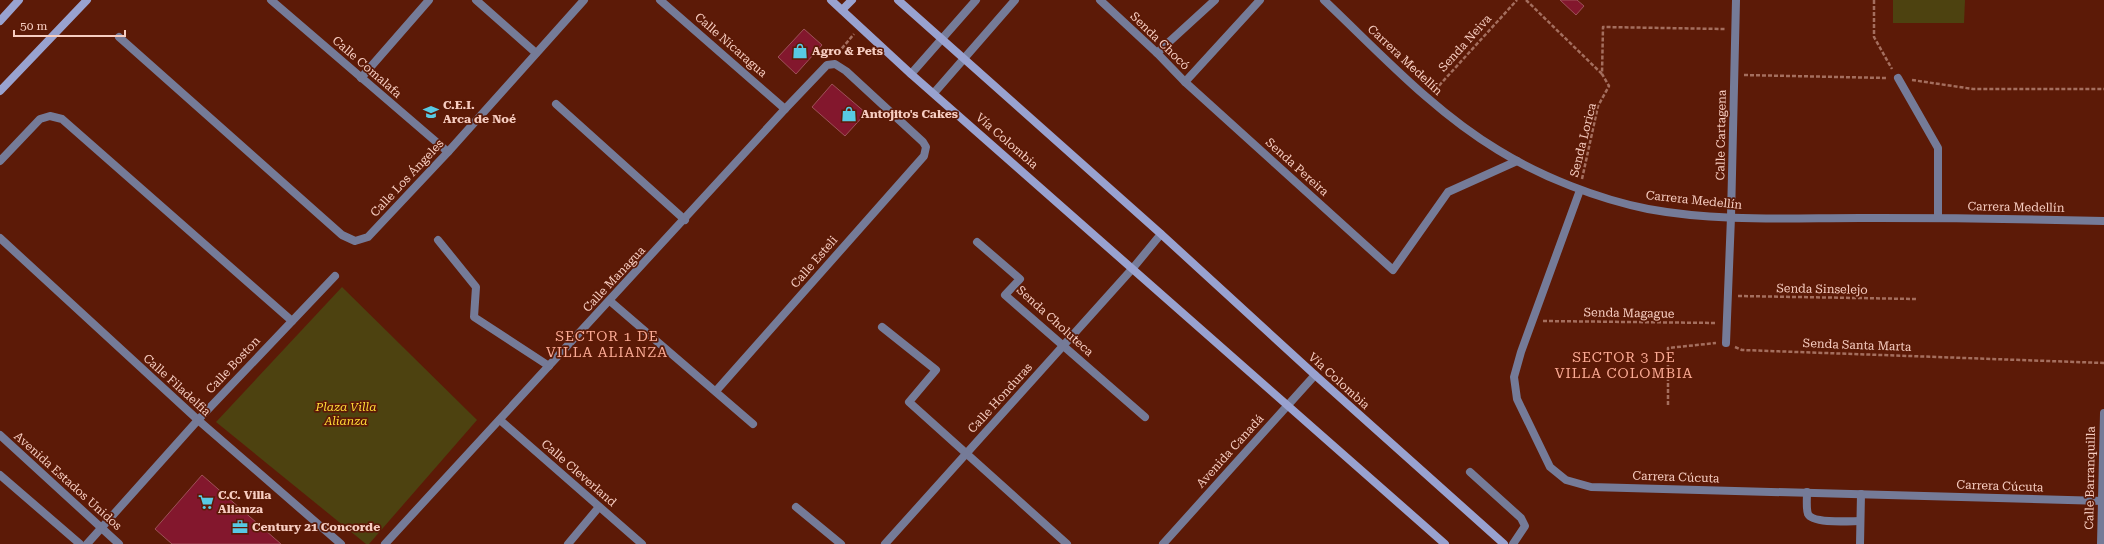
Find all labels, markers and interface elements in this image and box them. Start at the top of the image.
street label: Senda Chocó [1127,9,1193,73]
street label: Calle Nicaragua [692,10,770,80]
street label: Senda Neiva [1436,11,1495,75]
scale bar [14,12,125,38]
text: 50 m [20,19,47,33]
street label: Carrera Medellín [1365,22,1445,98]
street label: Calle Comalafa [330,33,405,101]
shop icon: Agro & Pets [791,42,809,60]
place label: Agro & Pets [812,44,883,58]
street label: Calle Cartagena [1713,89,1729,180]
place label: C.E.I. Arca de Noé [443,98,516,126]
street label: Senda Lorica [1567,101,1599,179]
school or university icon: C.E.I. Arca de Noé [422,103,440,121]
shop icon: Antojito's Cakes [840,105,858,123]
place label: Antojito's Cakes [861,107,958,121]
street label: Vía Colombia [973,110,1041,172]
street label: Senda Pereira [1263,135,1332,199]
street label: Calle Los Ángeles [367,136,447,220]
street label: Carrera Medellín [1645,188,1743,212]
street label: Carrera Medellín [1967,199,2065,215]
street label: Calle Esteli [788,233,840,291]
street label: Calle Managua [580,243,648,315]
street label: Senda Sinselejo [1776,281,1868,297]
street label: Senda Choluteca [1014,283,1097,359]
street label: Senda Magague [1583,305,1675,321]
district label: SECTOR 1 DE VILLA ALIANZA [546,328,668,360]
street label: Calle Boston [203,333,263,396]
street label: Senda Santa Marta [1802,336,1912,354]
district label: SECTOR 3 DE VILLA COLOMBIA [1555,349,1693,381]
street label: Vía Colombia [1305,350,1373,413]
street label: Calle Filadelfia [140,351,214,419]
street label: Calle Honduras [965,360,1035,436]
park label: Plaza Villa Alianza [315,400,376,428]
street label: Avenida Canadá [1193,411,1267,490]
street label: Calle Barranquilla [2082,426,2098,530]
street label: Avenida Estados Unidos [11,429,125,533]
street label: Calle Cleverland [539,437,620,510]
street label: Carrera Cúcuta [1632,468,1720,486]
street label: Carrera Cúcuta [1956,477,2044,495]
place label: C.C. Villa Alianza [218,488,271,516]
supermarket icon: C.C. Villa Alianza [197,493,215,511]
office icon: Century 21 Concorde [231,518,249,536]
place label: Century 21 Concorde [252,520,380,534]

